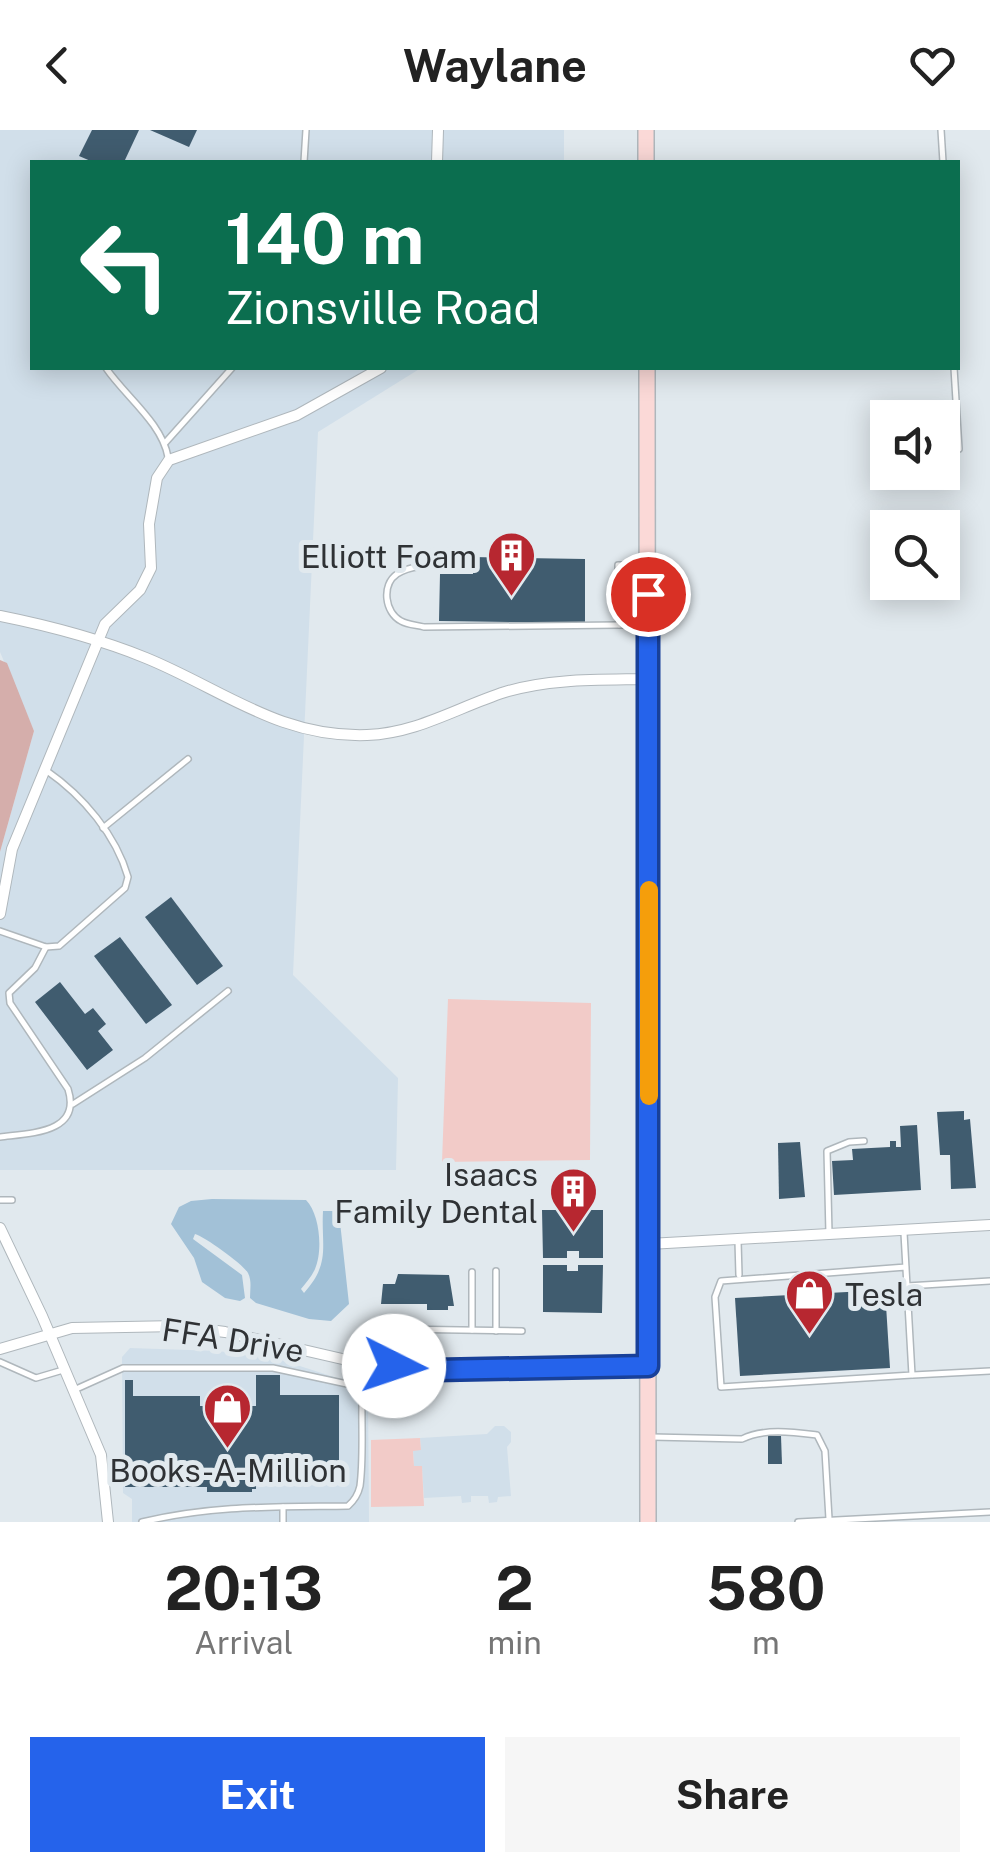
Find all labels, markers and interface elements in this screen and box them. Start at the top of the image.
icon: back [30,38,85,93]
icon: heart [905,38,960,93]
text: Waylane [403,39,587,92]
text: 140 m [225,197,424,280]
icon: left [60,200,190,330]
text: Zionsville Road [225,281,540,334]
map controls [870,400,960,600]
button: sound [870,400,960,490]
button: search [870,510,960,600]
building icon: Elliott Foam [486,530,538,598]
place label: Elliott Foam [301,538,477,575]
pin [606,552,691,637]
icon: arrive [621,567,676,622]
place label: Isaacs Family Dental [334,1156,538,1230]
building icon: Isaacs Family Dental [547,1166,599,1234]
shop icon: Tesla [784,1268,836,1336]
place label: Tesla [845,1276,923,1313]
street label: FFA Drive [159,1311,307,1369]
position arrow [342,1314,446,1418]
shop icon: Books-A-Million [202,1382,254,1450]
place label: Books-A-Million [109,1452,347,1489]
text: 20:13 [164,1553,323,1624]
text: 2 [496,1553,534,1624]
text: 580 [706,1553,826,1624]
text: Arrival [194,1624,293,1661]
text: min [488,1624,542,1661]
text: m [752,1624,780,1661]
button: Exit [30,1737,485,1852]
button: Share [505,1737,960,1852]

